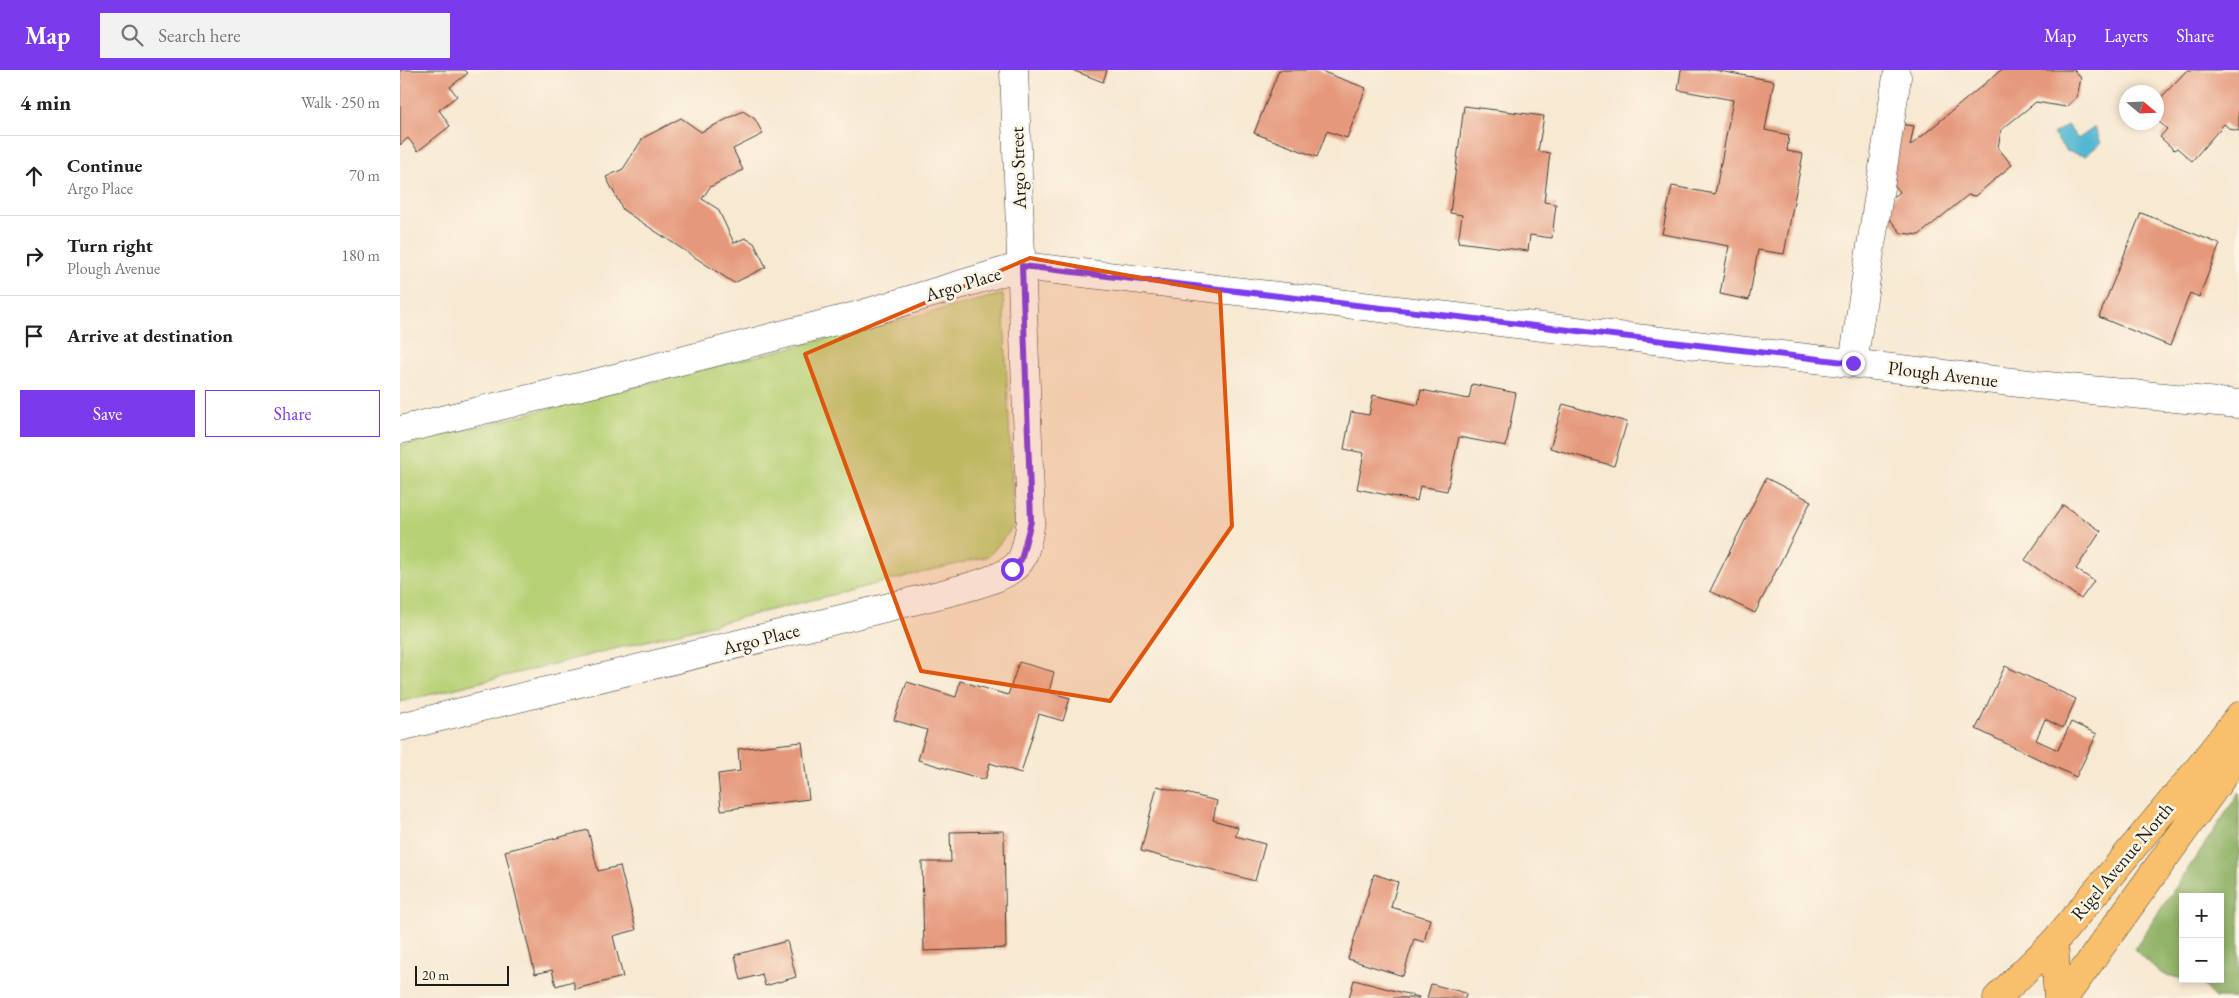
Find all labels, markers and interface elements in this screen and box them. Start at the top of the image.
search box [100,13,450,58]
text: Map [25,20,70,51]
icon: search [118,21,146,49]
text: Search here [158,23,241,48]
text: Map [2044,24,2076,47]
text: Layers [2104,24,2148,47]
text: Share [2176,24,2214,47]
north arrow [2119,85,2164,130]
text: 4 min [20,89,71,116]
text: Walk · 250 m [301,92,380,113]
street label: Argo Street [1004,126,1032,211]
text: Continue [67,153,142,178]
icon: ahead [20,162,48,190]
text: 70 m [349,165,380,186]
text: Argo Place [67,178,133,199]
text: Turn right [67,233,153,258]
icon: right [20,242,48,270]
text: 180 m [341,245,380,266]
text: Plough Avenue [67,258,160,279]
street label: Argo Place [921,261,1004,308]
icon: arrive [20,322,48,350]
text: Arrive at destination [67,323,233,348]
route end [1842,352,1865,375]
street label: Plough Avenue [1886,355,2000,393]
button: Save [20,390,195,437]
button: Share [205,390,380,437]
route start [1001,558,1024,581]
street label: Argo Place [719,617,802,661]
street label: Rigel Avenue North [2065,796,2179,925]
map controls [2179,893,2224,983]
button: + [2179,893,2224,938]
button: − [2179,938,2224,983]
scale bar [415,963,509,986]
text: 20 m [422,966,449,984]

